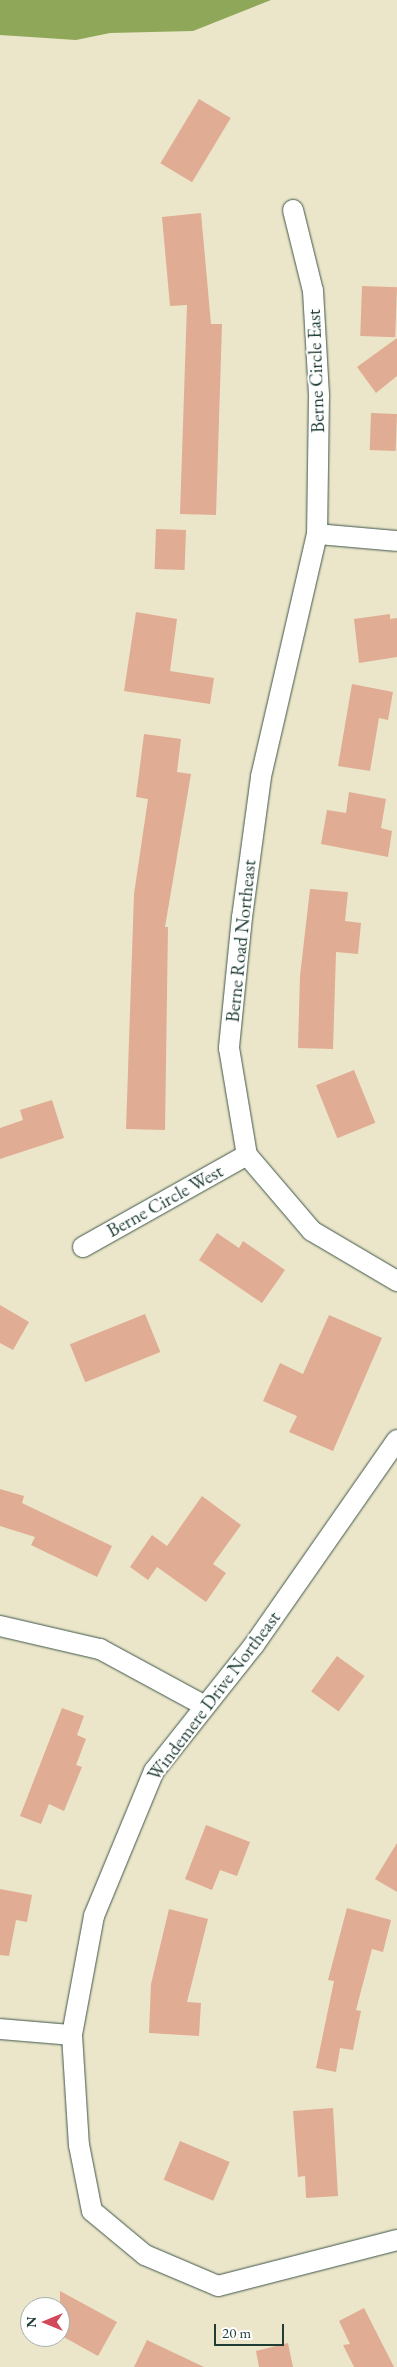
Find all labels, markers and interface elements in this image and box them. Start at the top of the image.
street label: Berne Circle East [302,309,330,433]
street label: Berne Road Northeast [221,859,261,1023]
street label: Berne Circle West [103,1160,227,1242]
street label: Windemere Drive Northeast [143,1607,285,1785]
north arrow [20,2297,70,2347]
scale bar [217,2314,287,2346]
text: N [22,2316,40,2328]
text: 20 m [222,2323,251,2342]

